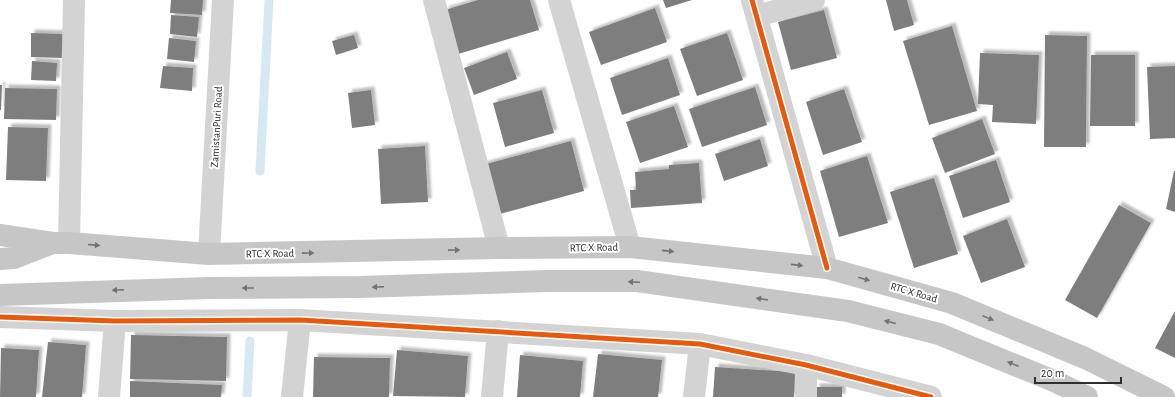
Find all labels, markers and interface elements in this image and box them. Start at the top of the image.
street label: ZamistanPuri Road [209,86,224,168]
one-way arrow [88,241,100,248]
street label: RTC X Road [570,242,619,253]
one-way arrow [448,247,461,253]
street label: RTC X Road [246,248,295,259]
one-way arrow [662,248,674,254]
one-way arrow [302,250,315,256]
one-way arrow [791,262,804,268]
one-way arrow [858,276,871,282]
one-way arrow [627,278,640,285]
street label: RTC X Road [889,281,939,305]
one-way arrow [372,283,384,290]
one-way arrow [241,285,254,291]
one-way arrow [111,287,124,293]
one-way arrow [756,296,768,302]
one-way arrow [983,315,994,321]
one-way arrow [884,318,896,324]
scale bar [1035,359,1121,385]
one-way arrow [1006,360,1018,366]
text: 20 m [1041,367,1064,379]

